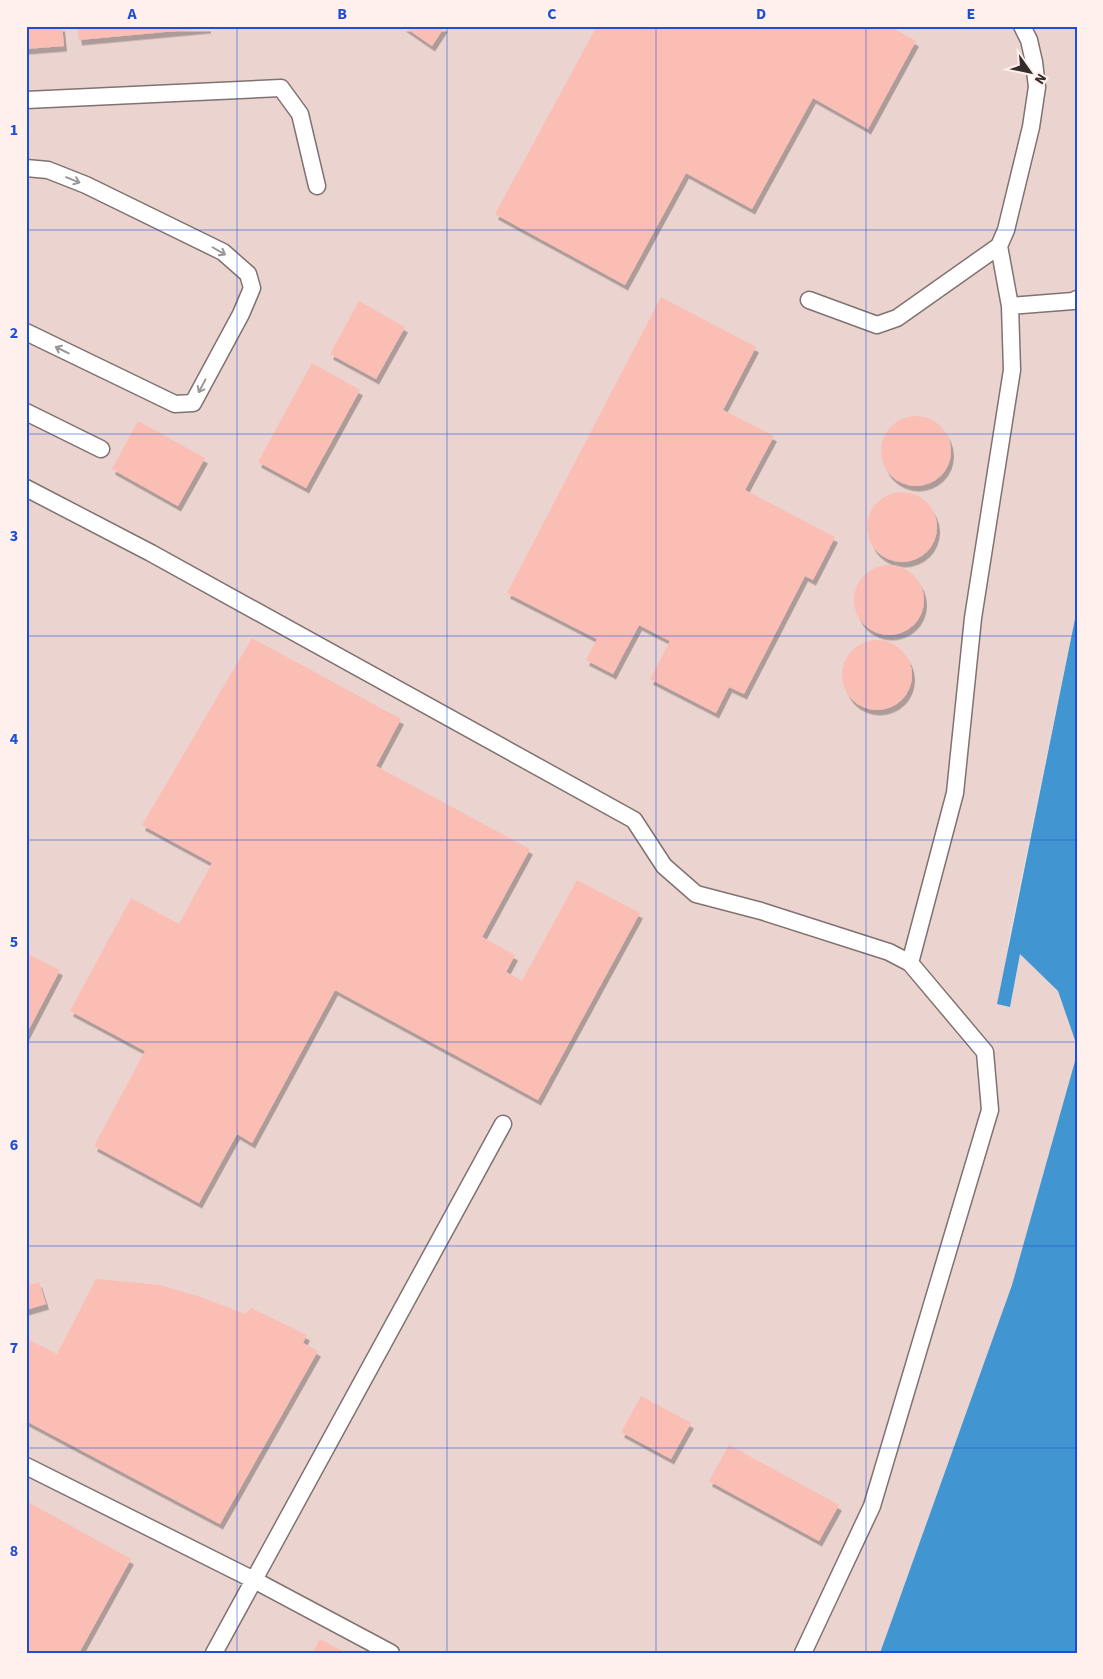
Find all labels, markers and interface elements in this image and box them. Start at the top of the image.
text: A [126,3,137,25]
text: B [337,3,347,25]
text: C [547,3,557,25]
text: D [756,3,766,25]
text: E [967,3,975,25]
north arrow [1006,48,1056,98]
text: N [1029,69,1051,88]
text: 1 [10,119,18,141]
one-way arrow [65,176,80,185]
one-way arrow [212,246,226,256]
text: 2 [10,322,18,344]
one-way arrow [55,345,70,354]
one-way arrow [197,378,206,393]
text: 3 [10,525,18,547]
text: 4 [10,728,19,750]
text: 5 [10,931,18,953]
text: 6 [10,1134,18,1156]
text: 7 [10,1337,18,1359]
text: 8 [10,1540,18,1562]

